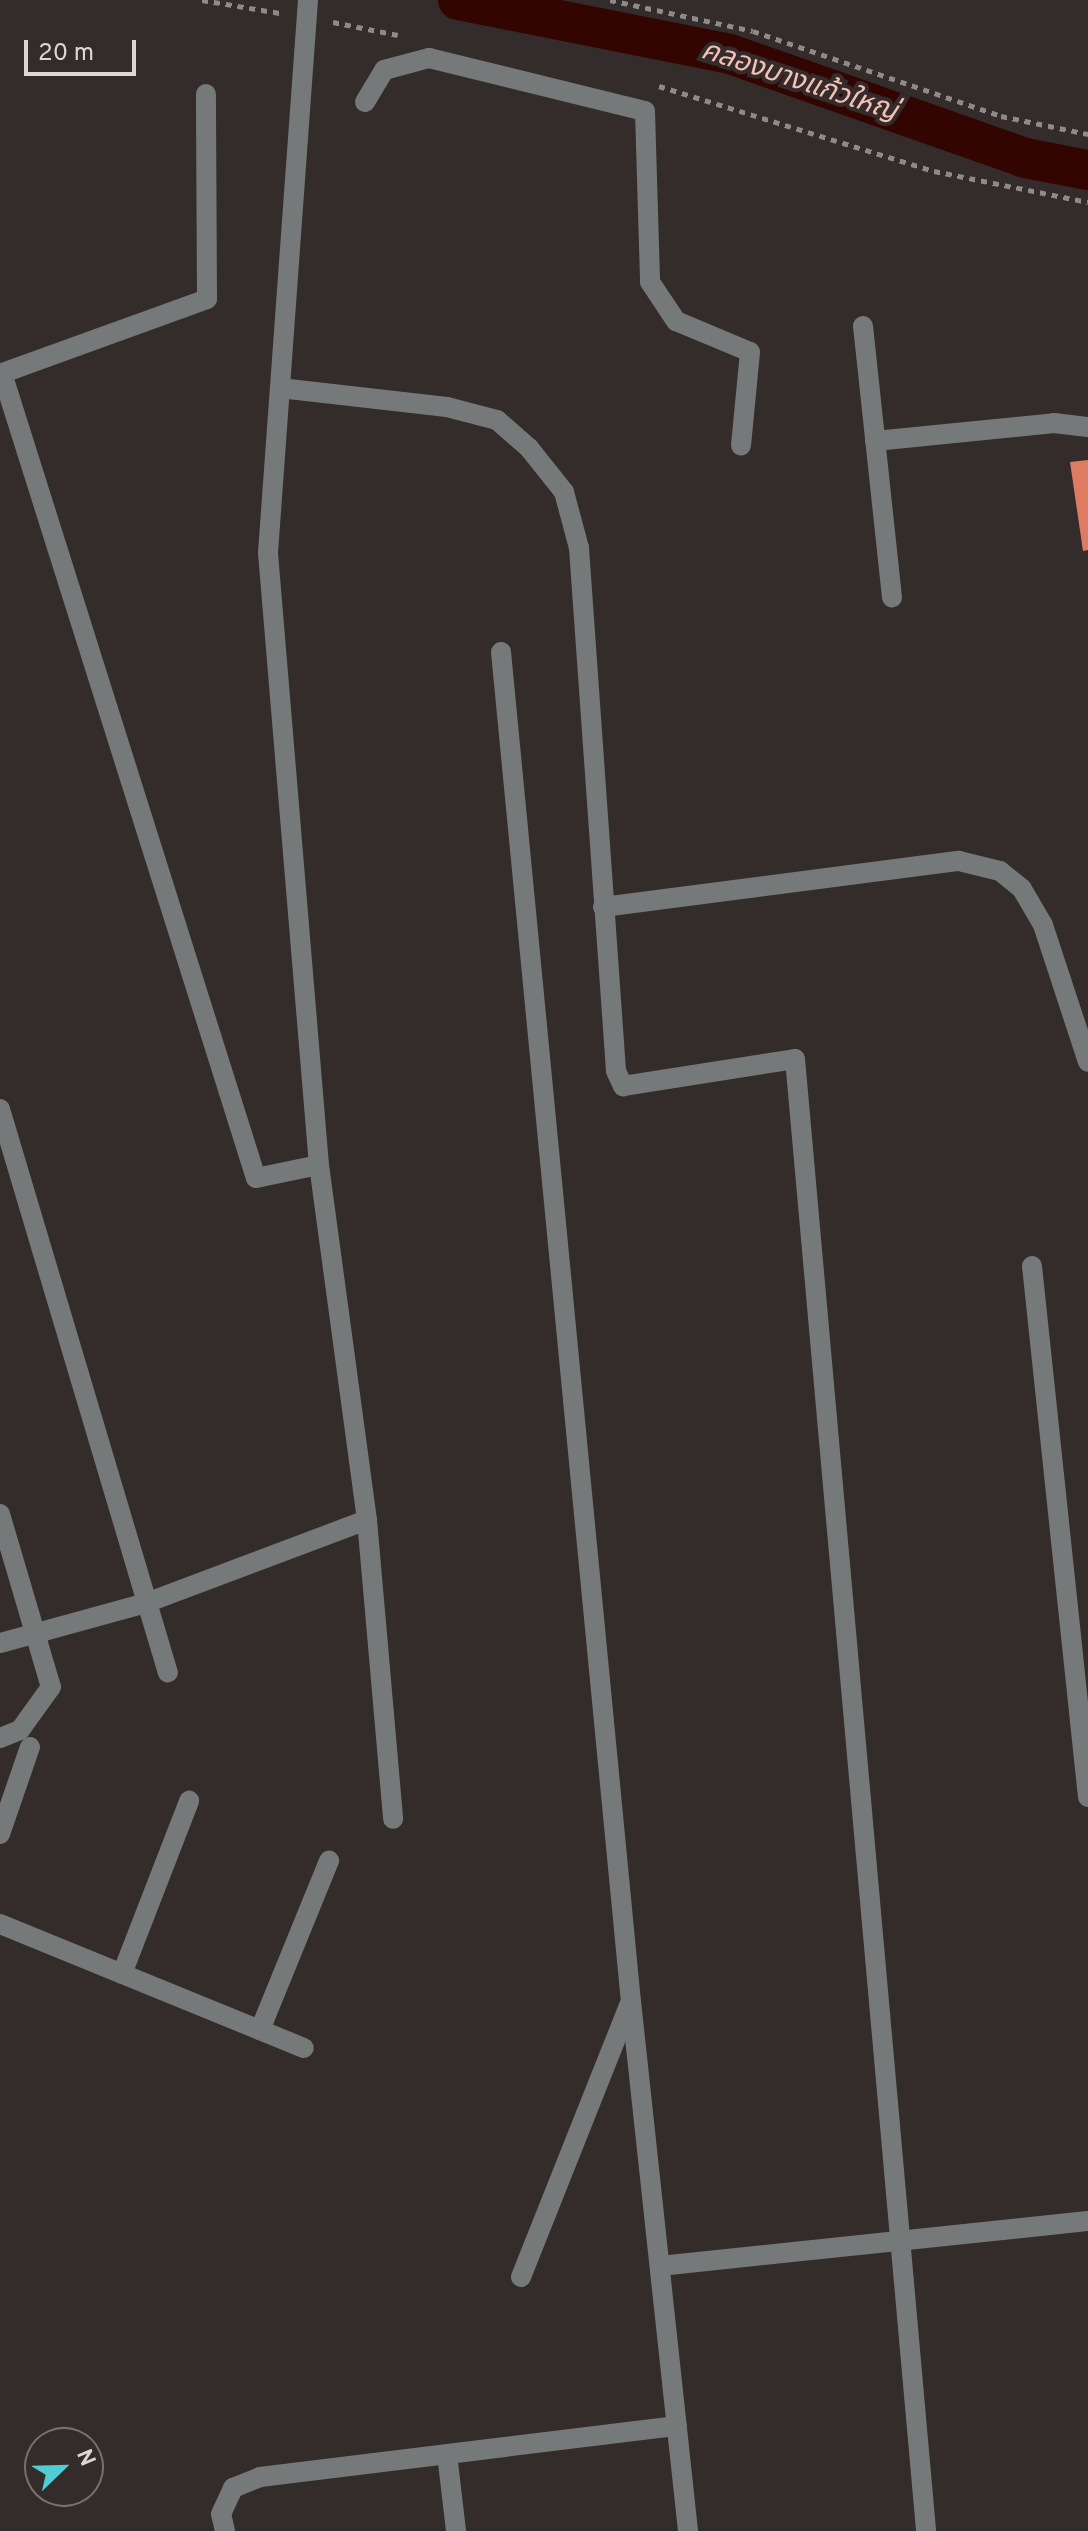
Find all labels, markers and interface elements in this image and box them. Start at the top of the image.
scale bar [28,24,140,74]
water label: คลองบางแก้วใหญ่ [697,34,901,130]
text: 20 m [38,39,94,69]
north arrow [24,2427,104,2507]
text: N [69,2446,100,2471]

